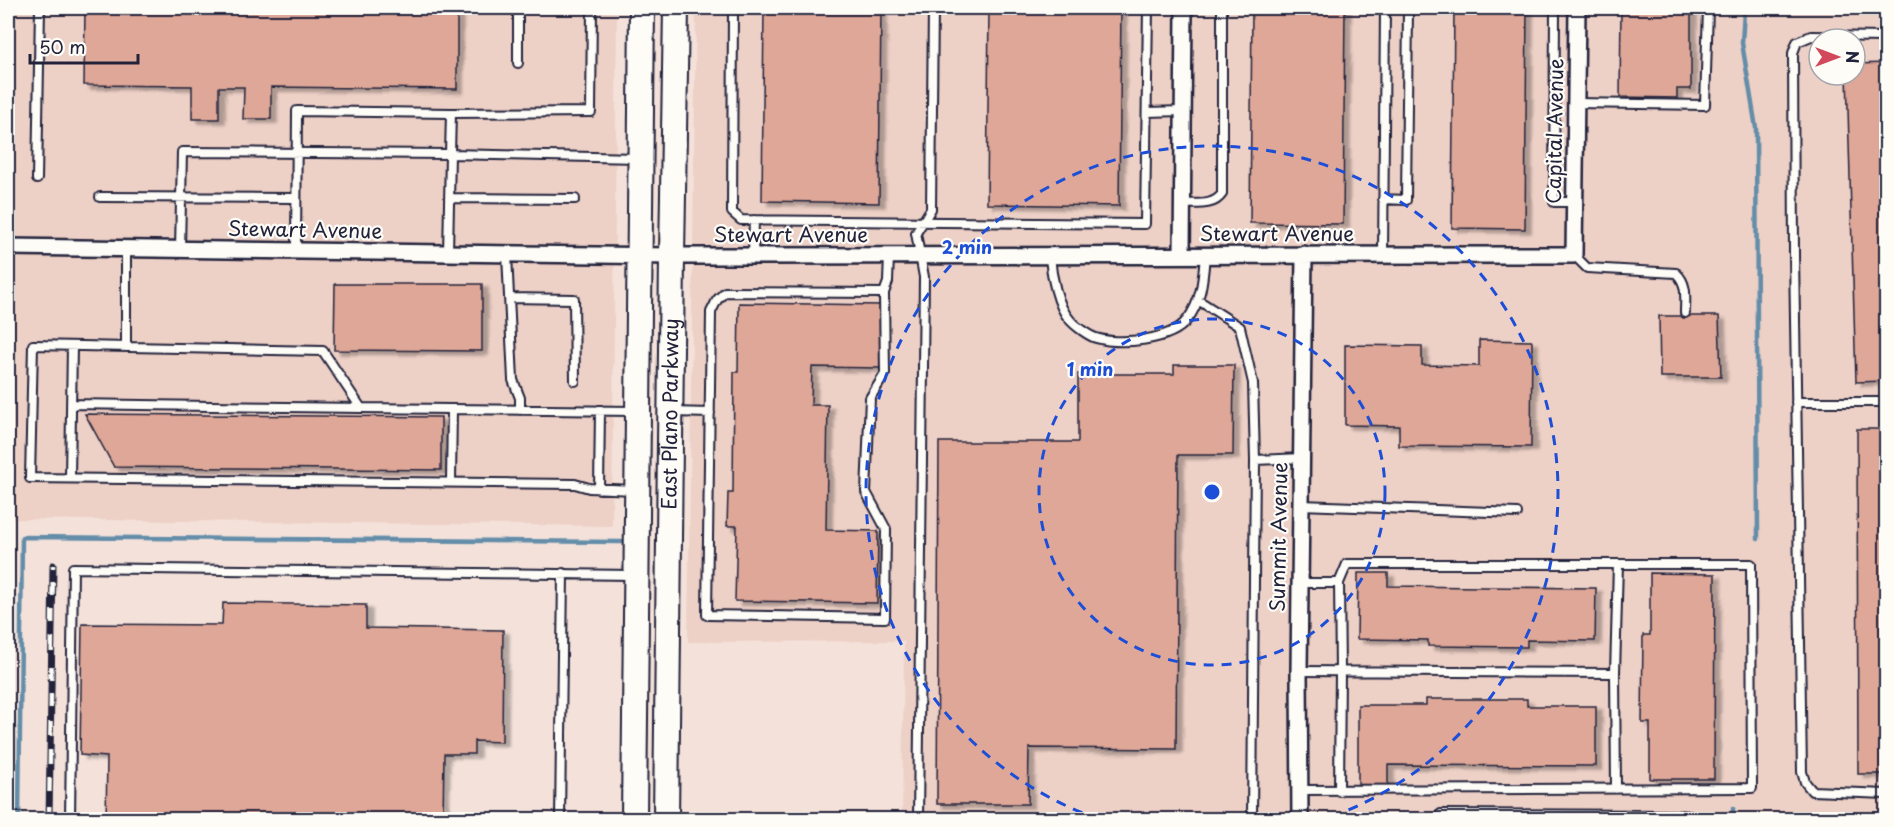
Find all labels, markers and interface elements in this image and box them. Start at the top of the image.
scale bar [30,27,138,65]
north arrow [1807,27,1867,87]
text: 50 m [39,33,86,60]
text: N [1841,51,1865,63]
street label: Capital Avenue [1538,58,1570,204]
street label: Stewart Avenue [228,213,383,245]
street label: Stewart Avenue [1200,218,1354,248]
street label: Stewart Avenue [714,219,868,249]
text: 2 min [942,233,992,260]
street label: East Plano Parkway [653,318,685,510]
text: 1 min [1067,355,1113,382]
street label: Summit Avenue [1262,462,1294,612]
centre of rings [1202,482,1222,502]

